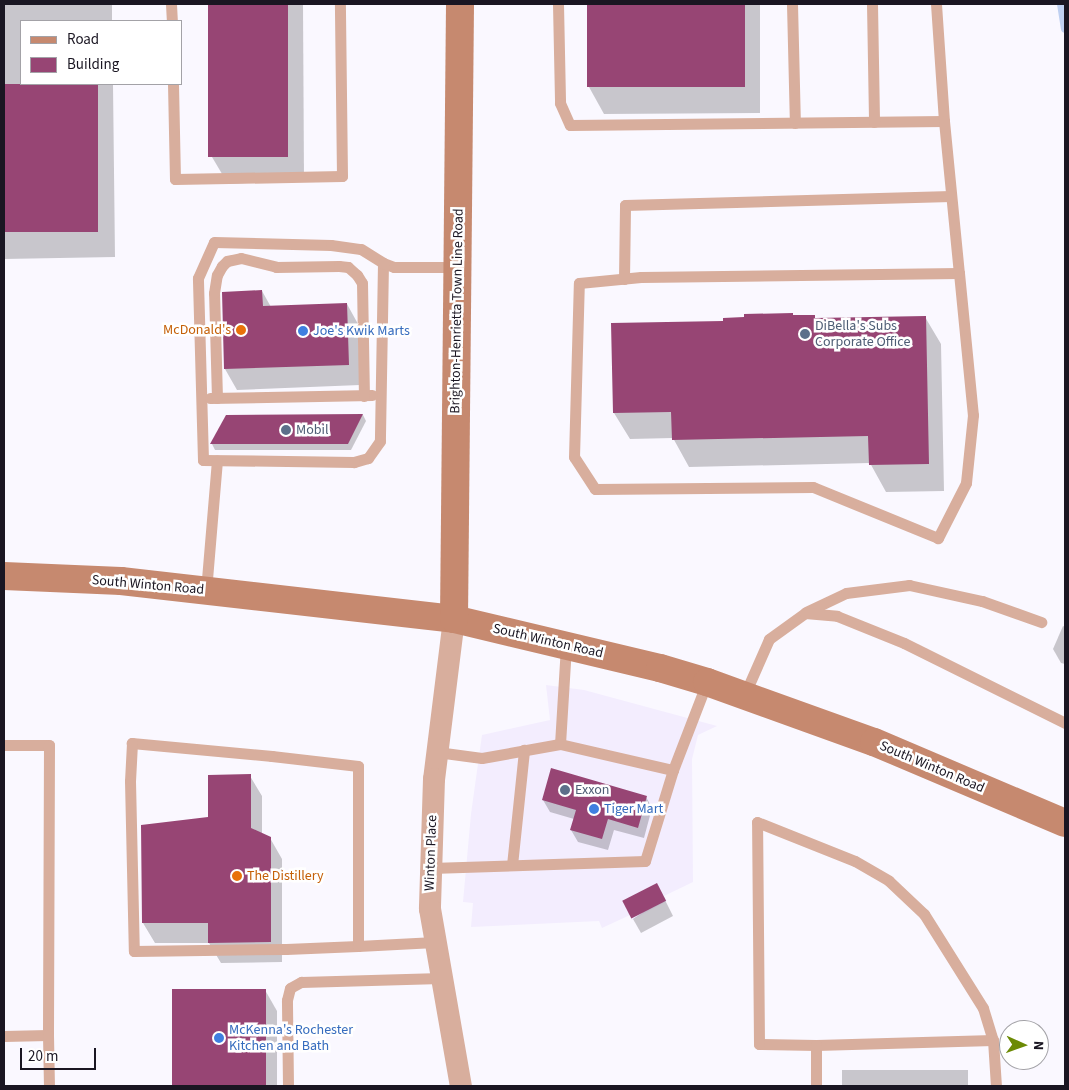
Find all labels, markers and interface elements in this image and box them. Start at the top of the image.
legend [20,20,182,85]
text: Road [67,29,99,50]
text: Building [67,54,119,75]
street label: Brighton-Henrietta Town Line Road [447,208,467,414]
place label: DiBella's Subs Corporate Office [815,318,910,351]
place label: McDonald's [163,322,231,338]
place label: Joe's Kwik Marts [313,323,410,339]
marker: McDonald's [235,324,247,336]
marker: Joe's Kwik Marts [297,325,309,337]
marker: DiBella's Subs Corporate Office [799,328,811,340]
place label: Mobil [296,422,329,438]
marker: Mobil [280,424,292,436]
street label: South Winton Road [91,572,205,598]
street label: South Winton Road [491,620,605,662]
street label: South Winton Road [877,737,987,797]
place label: Exxon [575,782,609,798]
marker: Exxon [559,784,571,796]
place label: Tiger Mart [604,801,663,817]
marker: Tiger Mart [588,803,600,815]
street label: Winton Place [421,815,441,891]
place label: The Distillery [247,868,324,884]
marker: The Distillery [231,870,243,882]
north arrow [999,1020,1049,1070]
place label: McKenna's Rochester Kitchen and Bath [229,1022,353,1054]
marker: McKenna's Rochester Kitchen and Bath [213,1032,225,1044]
scale bar [22,1038,99,1070]
text: N [1028,1040,1048,1050]
text: 20 m [28,1046,58,1067]

